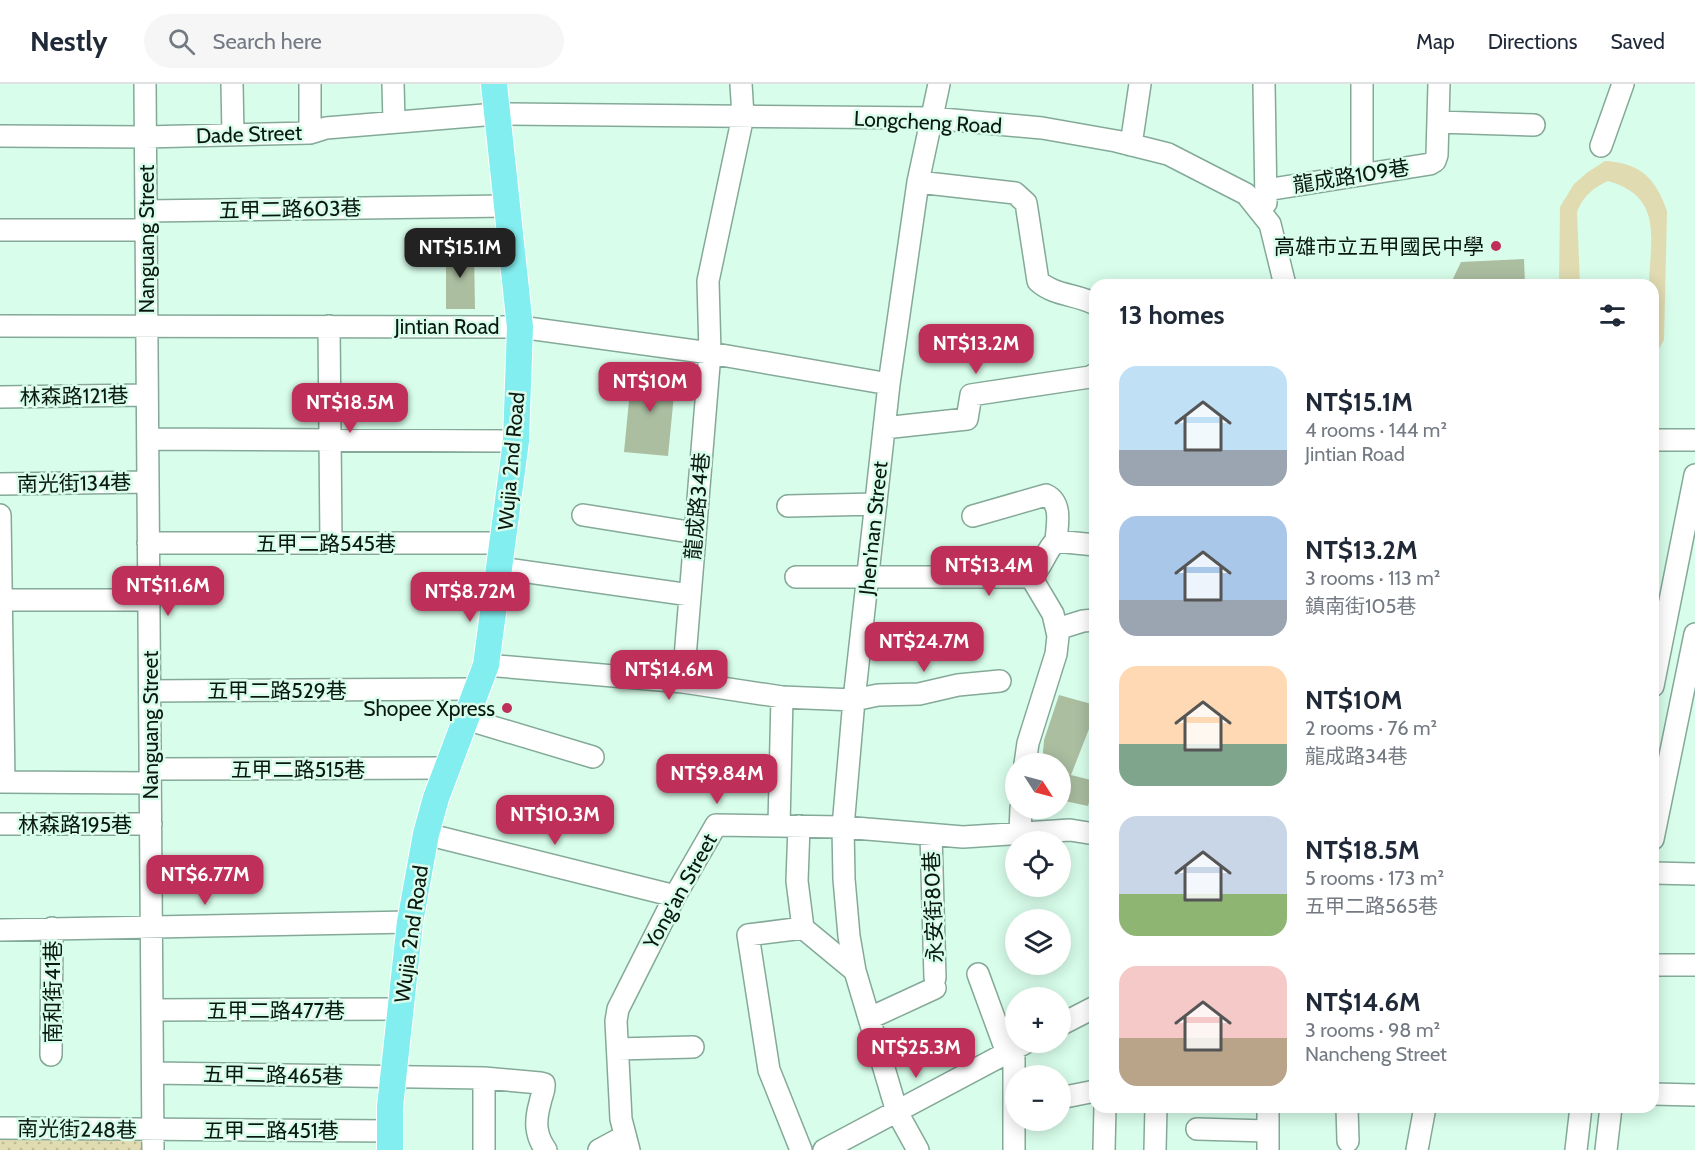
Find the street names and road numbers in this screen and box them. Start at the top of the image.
street label: Longcheng Road [853,106,1003,138]
street label: Dade Street [195,120,303,148]
street label: 龍成路109巷 [1291,154,1411,198]
street label: Nanguang Street [134,165,159,313]
street label: 五甲二路603巷 [218,195,362,223]
street label: Jintian Road [394,314,499,339]
street label: 林森路121巷 [19,383,129,409]
street label: Wujia 2nd Road [493,391,530,531]
street label: 龍成路34巷 [680,451,714,561]
street label: Jhen'nan Street [853,460,892,597]
street label: 南光街134巷 [17,470,131,496]
street label: 五甲二路545巷 [256,531,396,556]
street label: Nanguang Street [138,651,163,799]
street label: 五甲二路529巷 [207,678,347,703]
street label: 五甲二路515巷 [231,757,365,782]
street label: 林森路195巷 [18,812,132,837]
street label: Yong'an Street [638,829,722,954]
street label: 永安街80巷 [919,851,947,963]
street label: Wujia 2nd Road [389,864,434,1005]
street label: 南和街41巷 [40,941,65,1043]
street label: 五甲二路477巷 [207,998,345,1023]
street label: 五甲二路465巷 [203,1061,343,1089]
street label: 南光街248巷 [17,1115,137,1143]
street label: 五甲二路451巷 [203,1118,339,1143]

